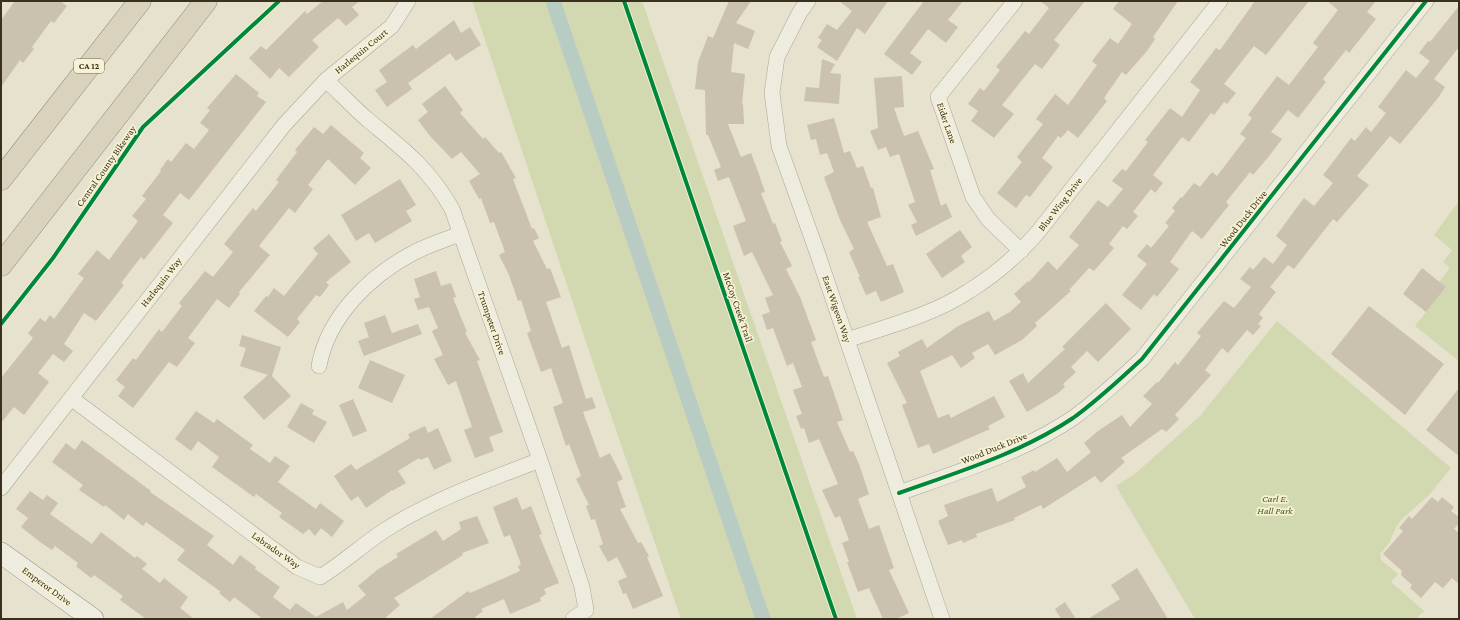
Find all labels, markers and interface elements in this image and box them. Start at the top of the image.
street label: Harlequin Court [332,26,390,76]
road number: CA 12 [74,59,104,73]
street label: Eider Lane [935,101,959,145]
street label: Central County Bikeway [74,123,138,209]
street label: Blue Wing Drive [1036,174,1085,233]
street label: Wood Duck Drive [1217,187,1269,250]
street label: Harlequin Way [138,255,184,309]
street label: McCoy Creek Trail [721,271,755,344]
street label: East Wigeon Way [820,274,854,344]
street label: Trumpeter Drive [476,290,508,357]
street label: Wood Duck Drive [959,430,1029,466]
park label: Carl E. Hall Park [1257,493,1293,516]
street label: Labrador Way [250,529,303,571]
street label: Emperor Drive [20,564,74,608]

